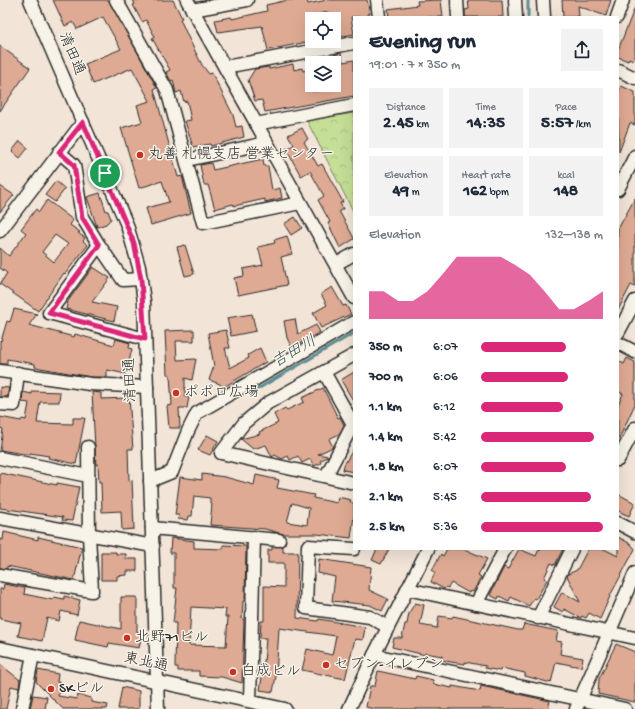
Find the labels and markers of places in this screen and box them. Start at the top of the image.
place label: 丸善 札幌支店 営業センター [148,145,335,164]
marker: 丸善 札幌支店 営業センター [135,150,145,160]
pin [88,156,122,190]
place label: ポポロ広場 [184,384,259,402]
marker: ポポロ広場 [171,388,181,398]
place label: 北野71ビル [135,629,209,647]
marker: 北野71ビル [122,633,132,643]
place label: セブン-イレブン [334,656,444,674]
marker: セブン-イレブン [321,660,331,670]
place label: 白成ビル [241,662,301,681]
marker: 白成ビル [228,667,238,677]
place label: SKビル [59,680,104,698]
marker: SKビル [46,684,56,694]

